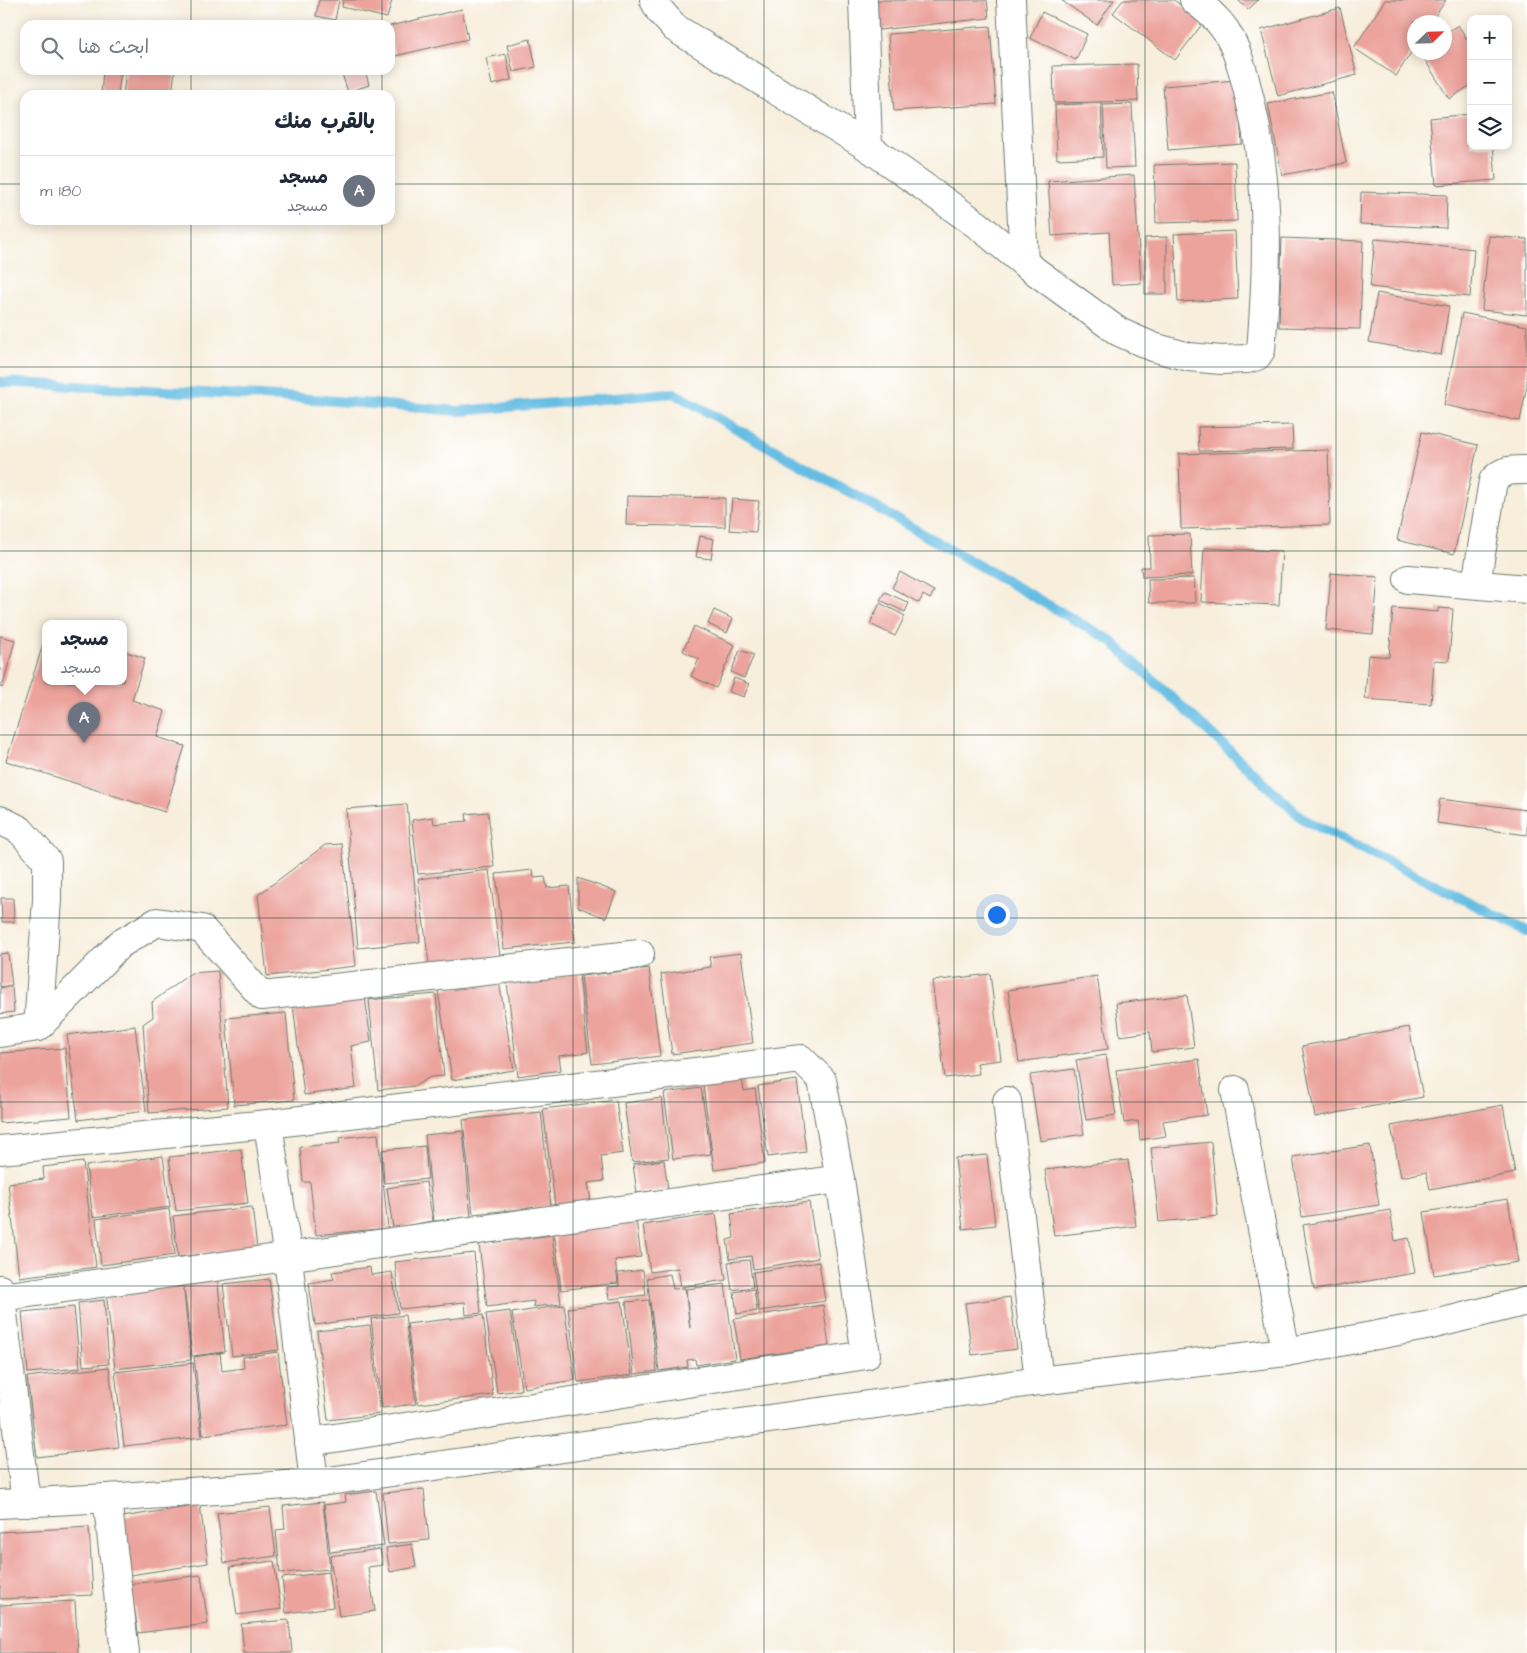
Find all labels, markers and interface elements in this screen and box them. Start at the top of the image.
north arrow [1407,15,1452,60]
map controls [1467,15,1512,150]
button: + [1467,15,1512,60]
search box [20,20,395,75]
icon: search [38,34,66,62]
text: ابحث هنا [78,34,149,61]
button: − [1467,60,1512,105]
button: layers [1467,105,1512,150]
text: بالقرب منك [274,107,375,136]
text: مسجد [279,164,328,191]
text: 180 m [40,180,81,202]
text: A [354,180,364,202]
text: مسجد [287,195,328,217]
popup [42,620,127,685]
text: مسجد [60,626,109,653]
text: مسجد [60,657,101,679]
pin: A [68,702,100,743]
your location [984,902,1010,928]

